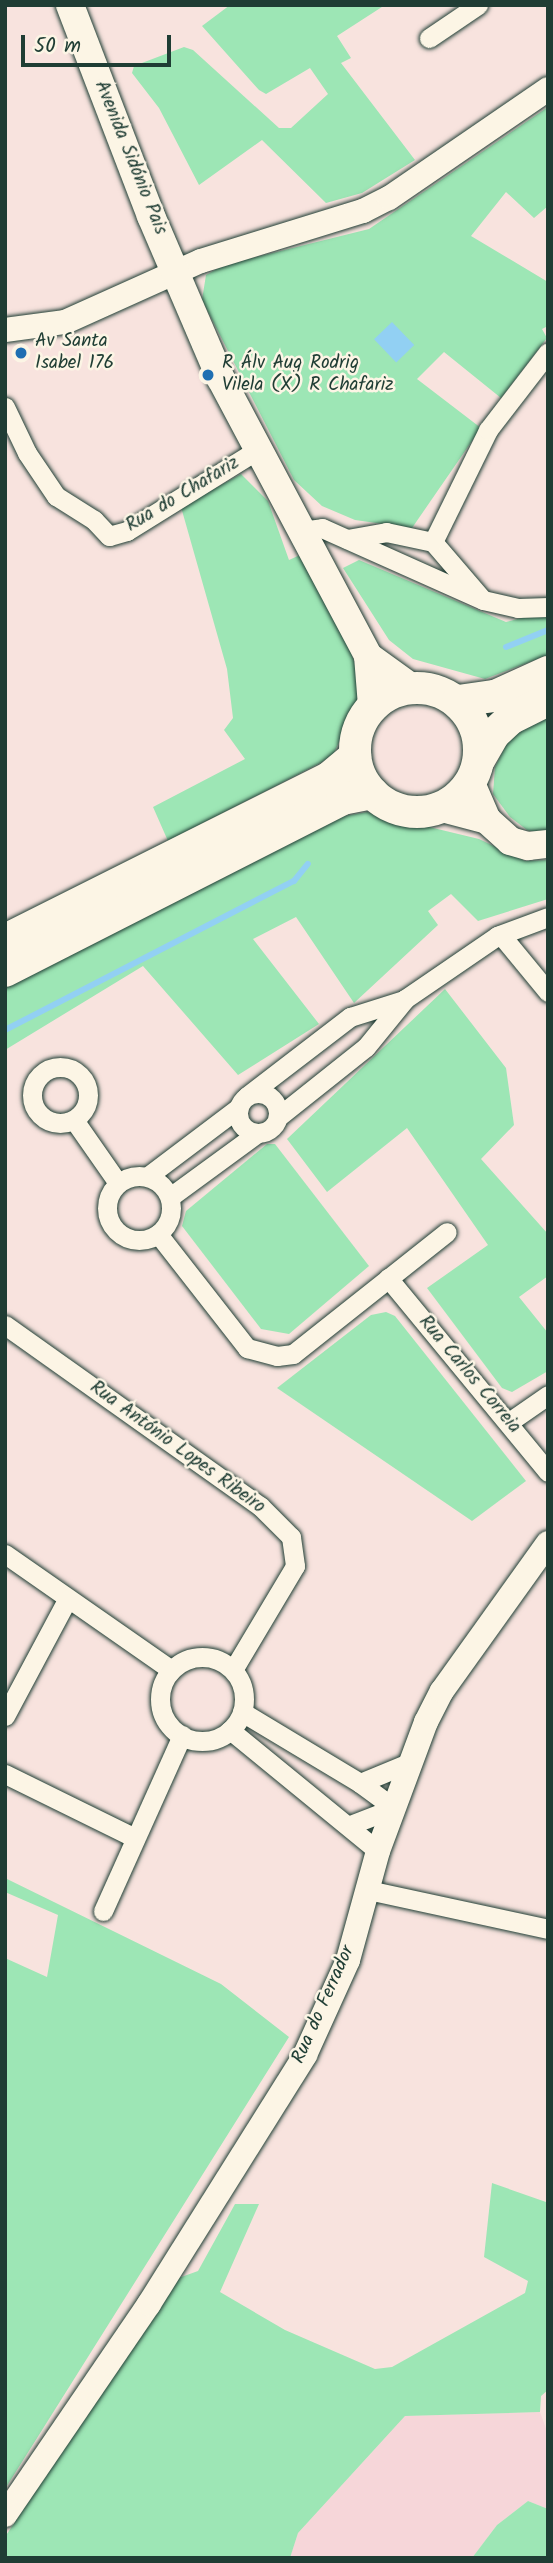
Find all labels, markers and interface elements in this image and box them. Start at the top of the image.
scale bar [24,21,175,65]
text: 50 m [34,30,81,63]
street label: Avenida Sidónio Pais [89,78,171,238]
place label: Av Santa Isabel 176 [35,331,114,375]
marker: Av Santa Isabel 176 [13,345,29,361]
place label: R Álv Aug Rodrig Vilela (X) R Chafariz [222,353,394,397]
marker: R Álv Aug Rodrig Vilela (X) R Chafariz [200,367,216,383]
street label: Rua do Chafariz [122,452,244,538]
street label: Rua Carlos Correia [413,1311,525,1439]
street label: Rua António Lopes Ribeiro [85,1377,269,1519]
street label: Rua do Ferrador [288,1942,360,2068]

